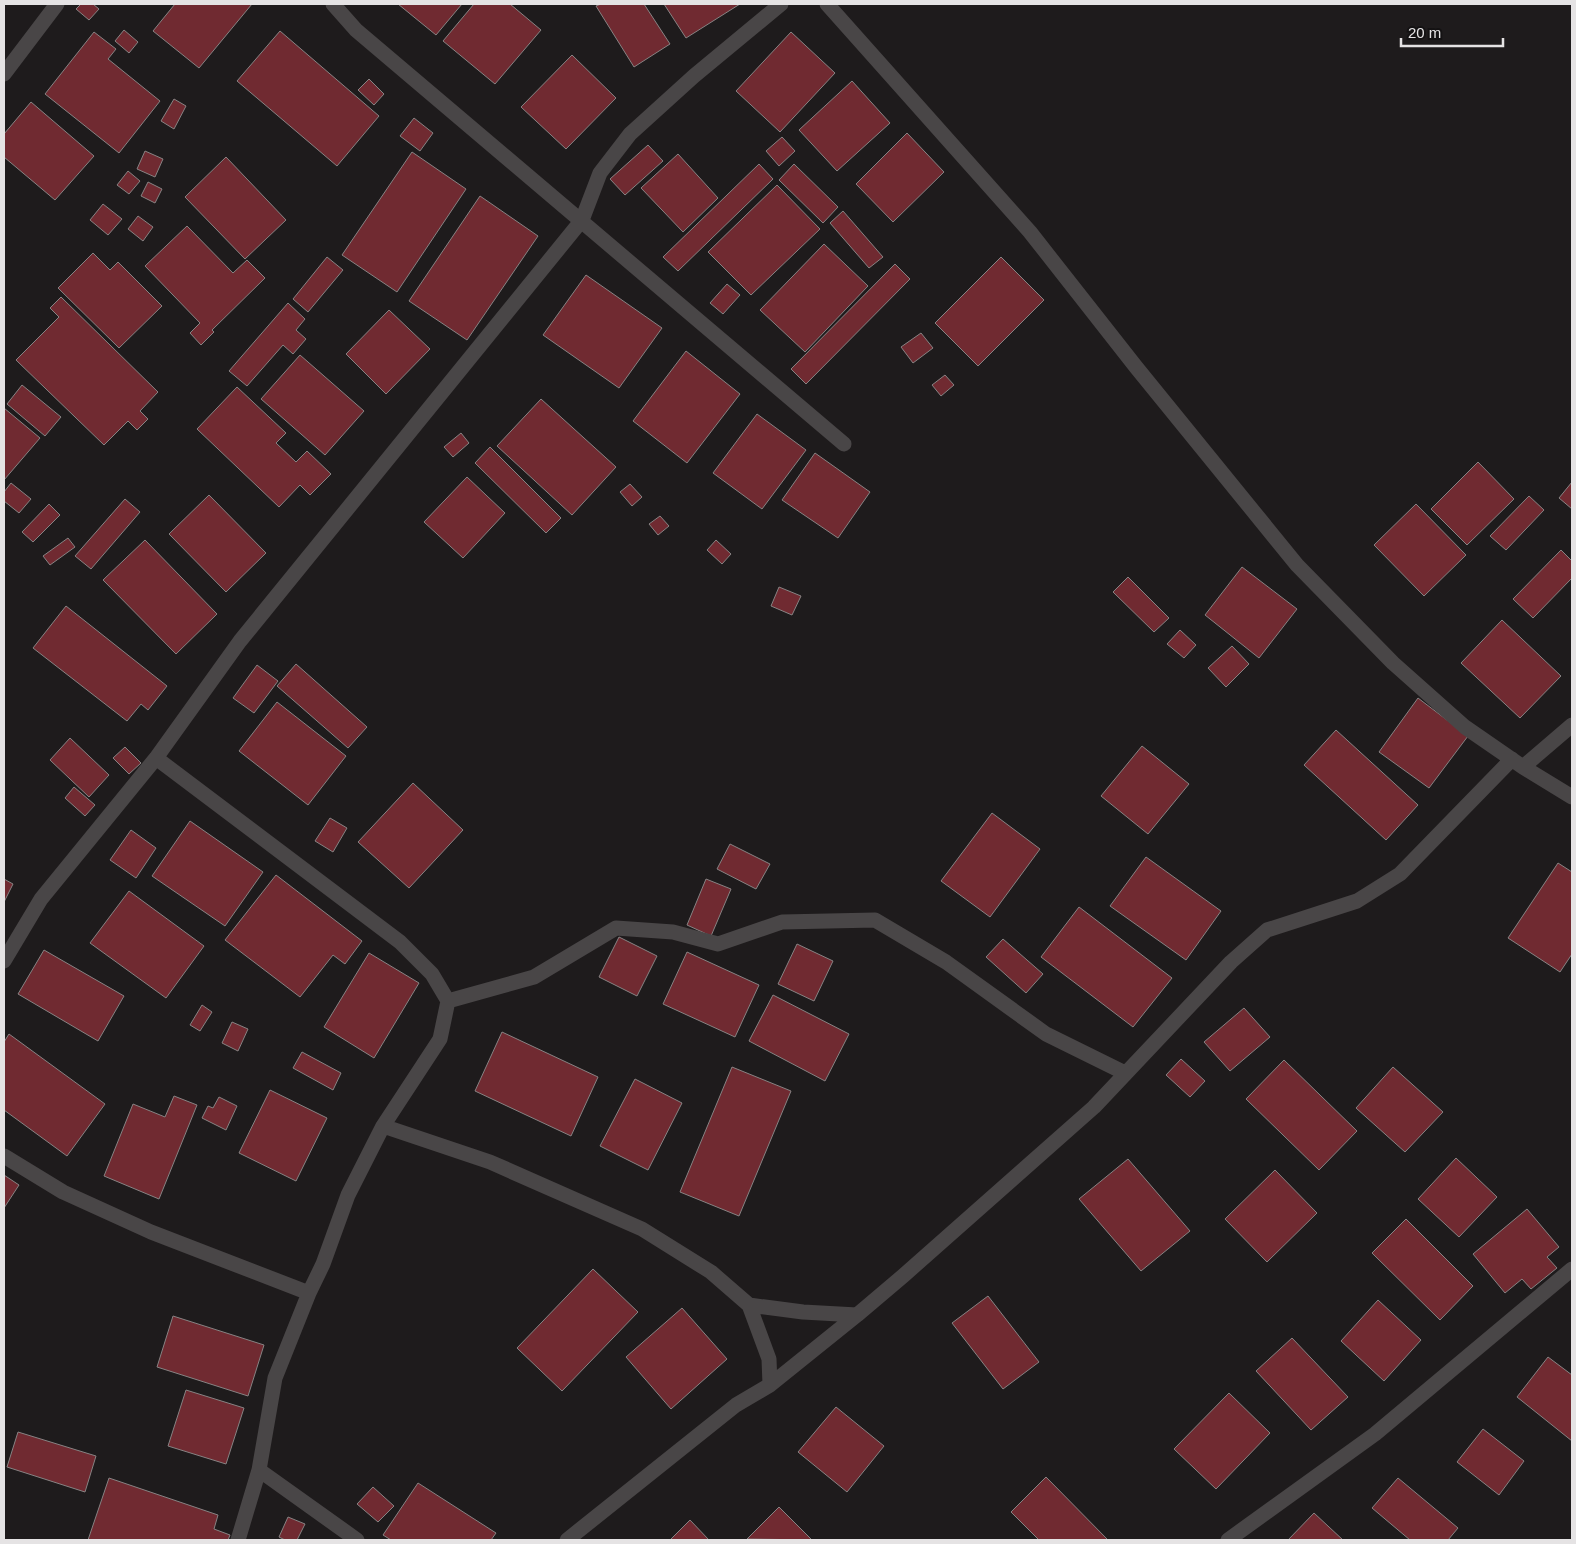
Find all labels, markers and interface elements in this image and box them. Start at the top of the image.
scale bar [1401,15,1504,47]
text: 20 m [1408,24,1441,41]

